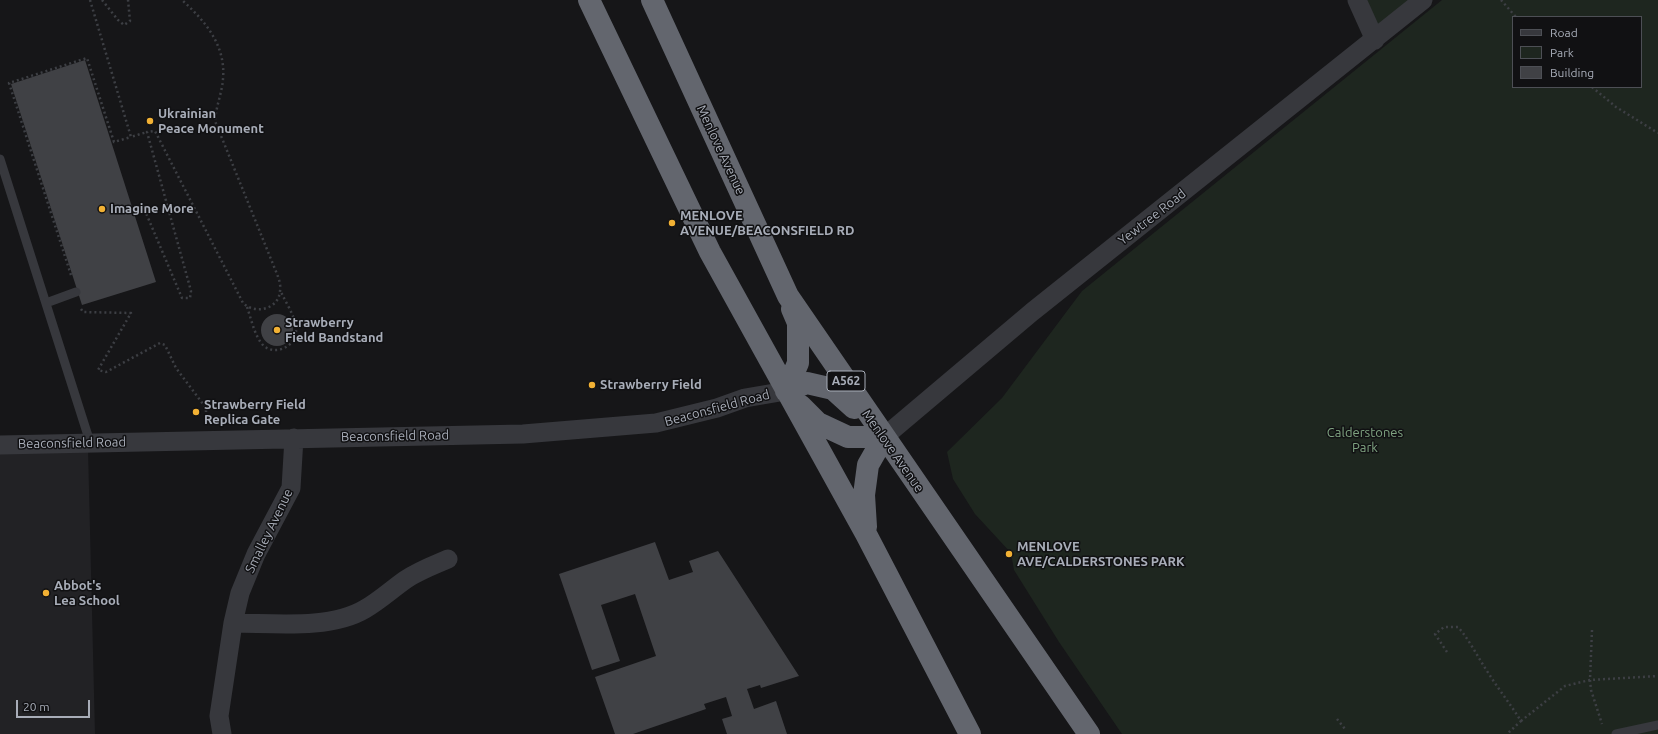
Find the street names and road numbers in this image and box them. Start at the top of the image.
street label: Menlove Avenue [693,103,749,197]
street label: Yewtree Road [1115,186,1189,248]
road number: A562 [827,371,865,391]
street label: Beaconsfield Road [663,386,771,430]
street label: Menlove Avenue [859,407,927,495]
street label: Beaconsfield Road [341,427,449,445]
street label: Beaconsfield Road [18,434,126,452]
street label: Smalley Avenue [242,486,296,576]

